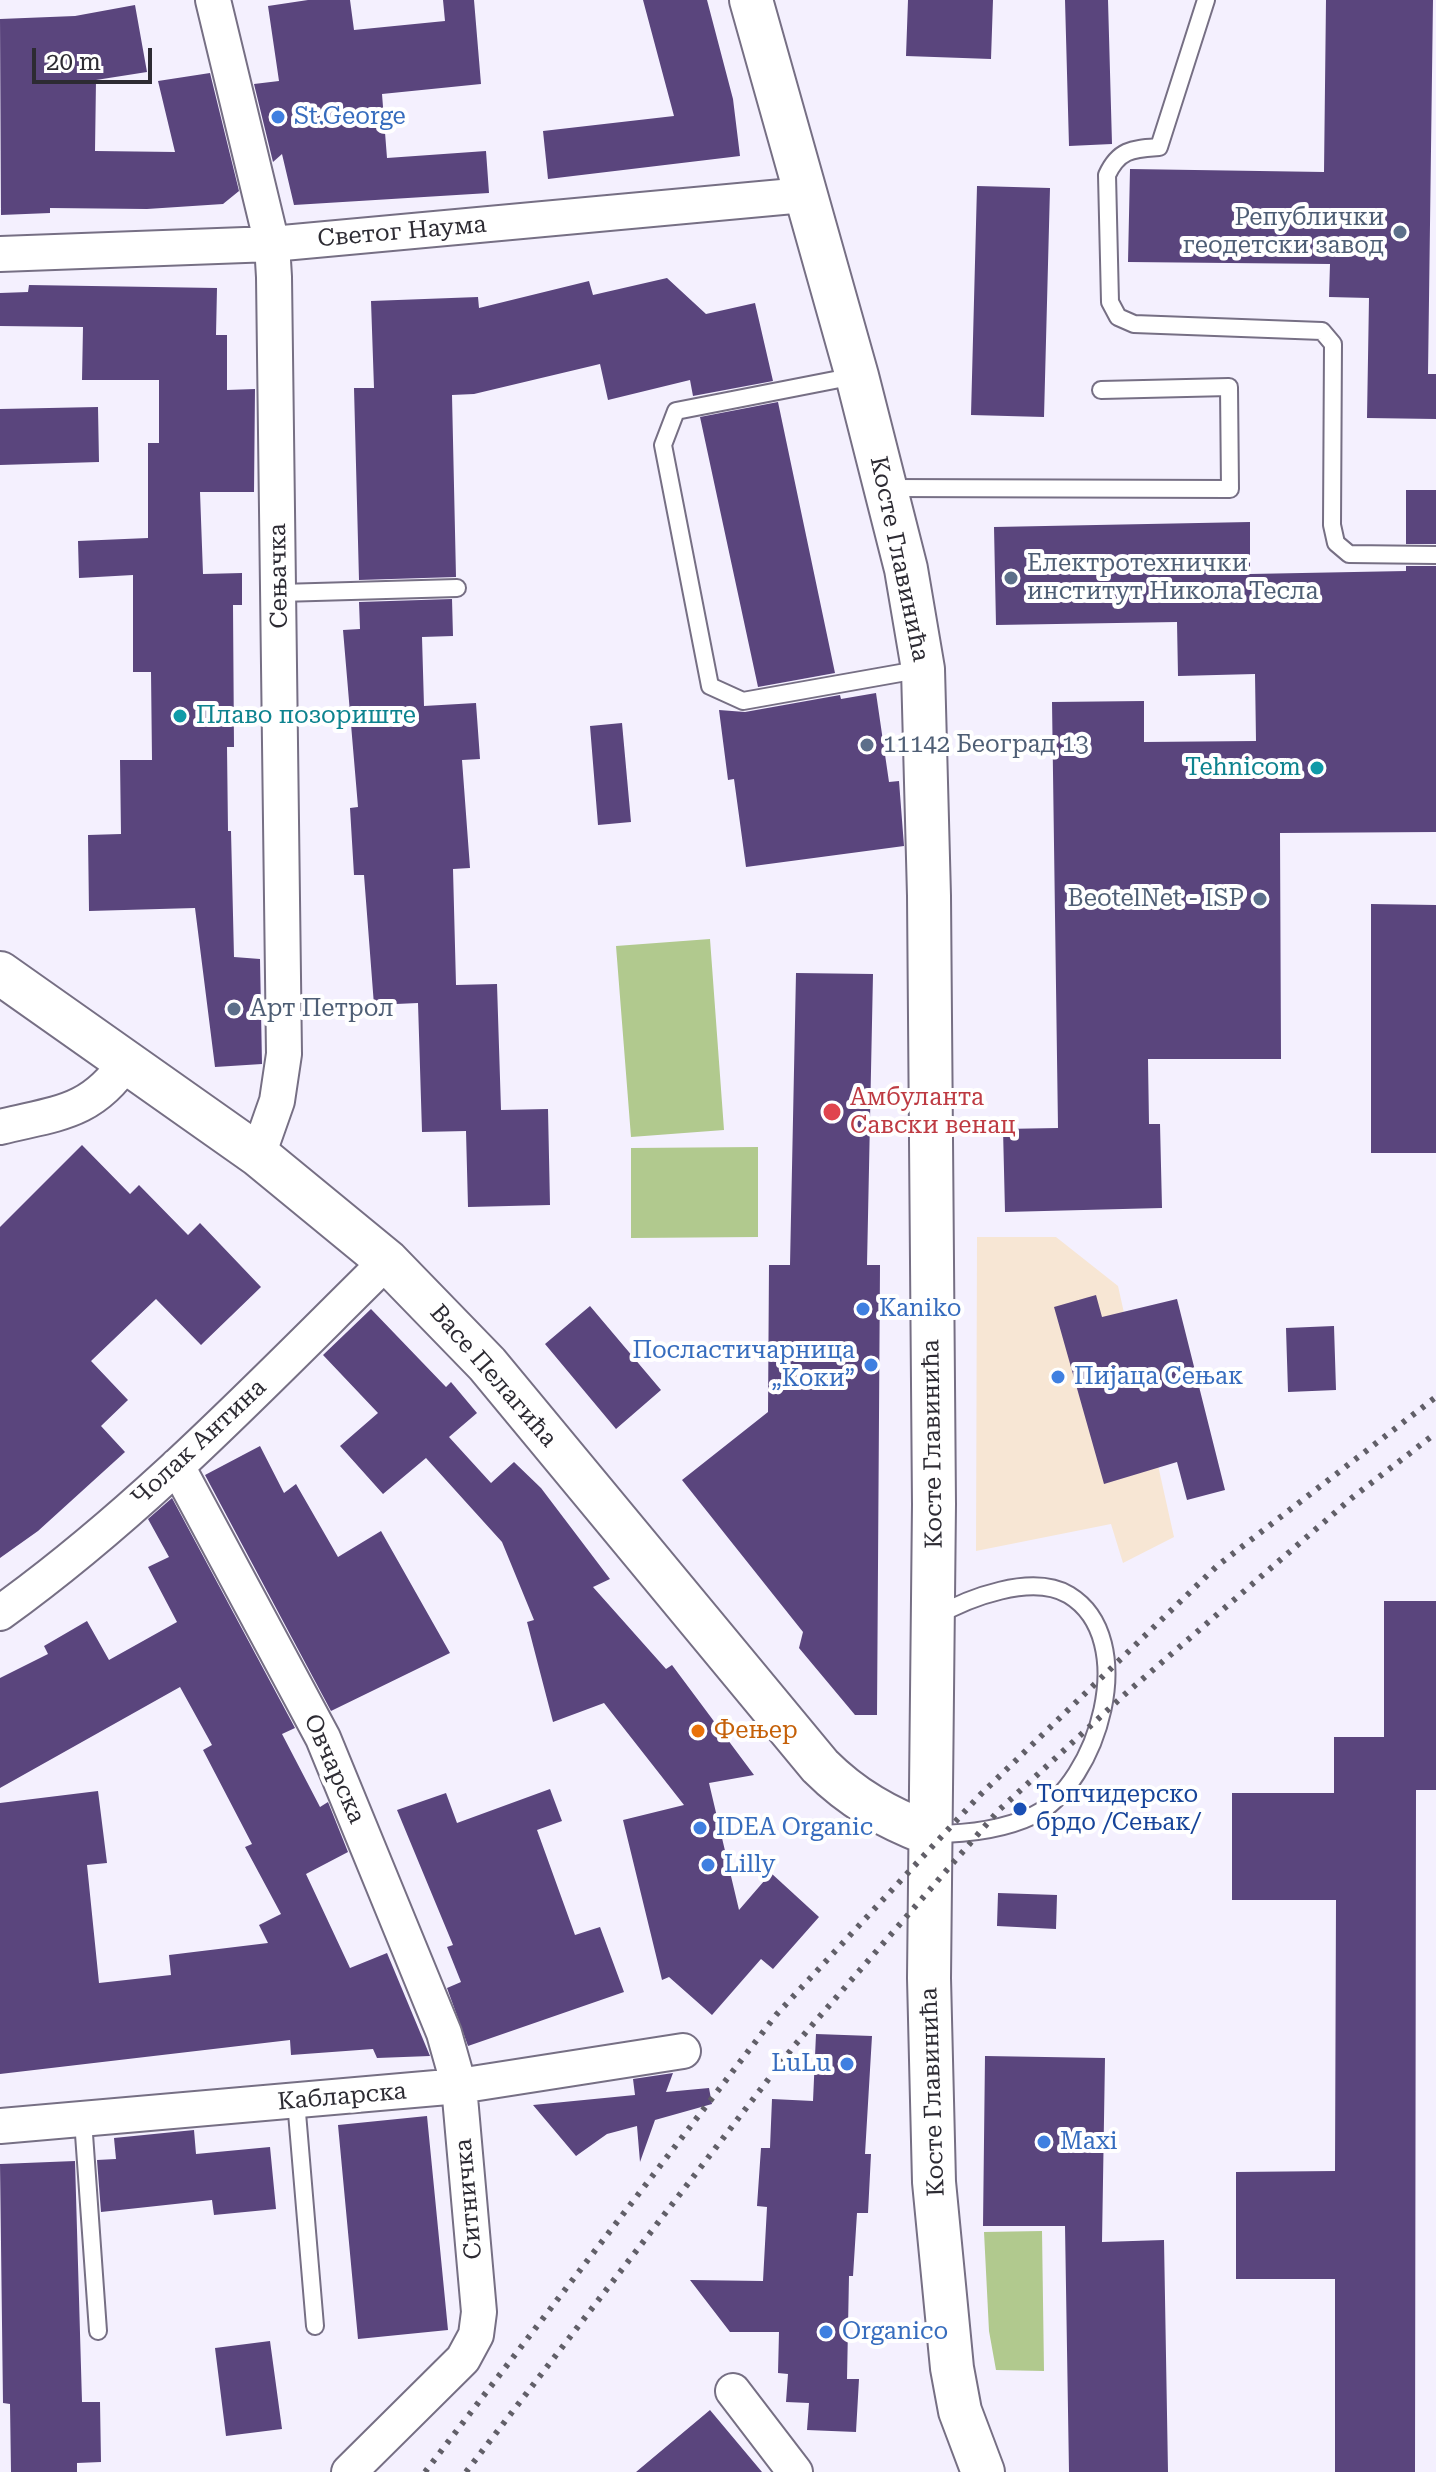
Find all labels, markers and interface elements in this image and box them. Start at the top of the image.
scale bar [36,32,156,82]
text: 20 m [46,48,101,76]
place label: St.George [294,103,406,131]
marker: St.George [269,108,287,126]
place label: Републички геодетски завод [1183,204,1384,260]
street label: Светог Наума [316,210,488,254]
marker: Републички геодетски завод [1391,223,1409,241]
street label: Косте Главинића [863,454,935,664]
street label: Сењачка [264,523,294,629]
place label: Електротехнички институт Никола Тесла [1027,550,1318,606]
marker: Електротехнички институт Никола Тесла [1002,569,1020,587]
place label: Плаво позориште [196,702,416,730]
marker: Плаво позориште [171,707,189,725]
place label: 11142 Београд 13 [883,731,1089,759]
marker: 11142 Београд 13 [858,736,876,754]
place label: Tehnicom [1185,754,1301,782]
marker: Tehnicom [1308,759,1326,777]
place label: BeotelNet - ISP [1067,885,1244,913]
marker: BeotelNet - ISP [1251,890,1269,908]
place label: Арт Петрол [250,995,394,1023]
marker: Арт Петрол [225,1000,243,1018]
place label: Амбуланта Савски венац [850,1084,1016,1140]
marker: Амбуланта Савски венац [821,1101,843,1123]
place label: Kaniko [879,1295,961,1323]
street label: Васе Пелагића [423,1299,563,1453]
marker: Kaniko [854,1300,872,1318]
place label: Посластичарница „Коки” [632,1337,855,1393]
street label: Косте Главинића [917,1339,949,1549]
marker: Посластичарница „Коки” [862,1356,880,1374]
place label: Пијаца Сењак [1074,1363,1243,1391]
marker: Пијаца Сењак [1049,1368,1067,1386]
street label: Чолак Антина [126,1373,272,1513]
street label: Овчарска [297,1710,371,1828]
place label: Фењер [714,1717,798,1745]
marker: Фењер [689,1722,707,1740]
place label: Топчидерско брдо /Сењак/ [1036,1781,1201,1837]
marker: Топчидерско брдо /Сењак/ [1011,1800,1029,1818]
place label: IDEA Organic [716,1814,873,1842]
marker: IDEA Organic [691,1819,709,1837]
place label: Lilly [724,1851,776,1879]
marker: Lilly [699,1856,717,1874]
street label: Косте Главинића [915,1987,951,2197]
place label: LuLu [771,2050,831,2078]
marker: LuLu [838,2055,856,2073]
street label: Кабларска [276,2077,408,2117]
place label: Maxi [1060,2128,1117,2156]
marker: Maxi [1035,2133,1053,2151]
street label: Ситничка [449,2137,489,2261]
place label: Organico [842,2318,948,2346]
marker: Organico [817,2323,835,2341]

